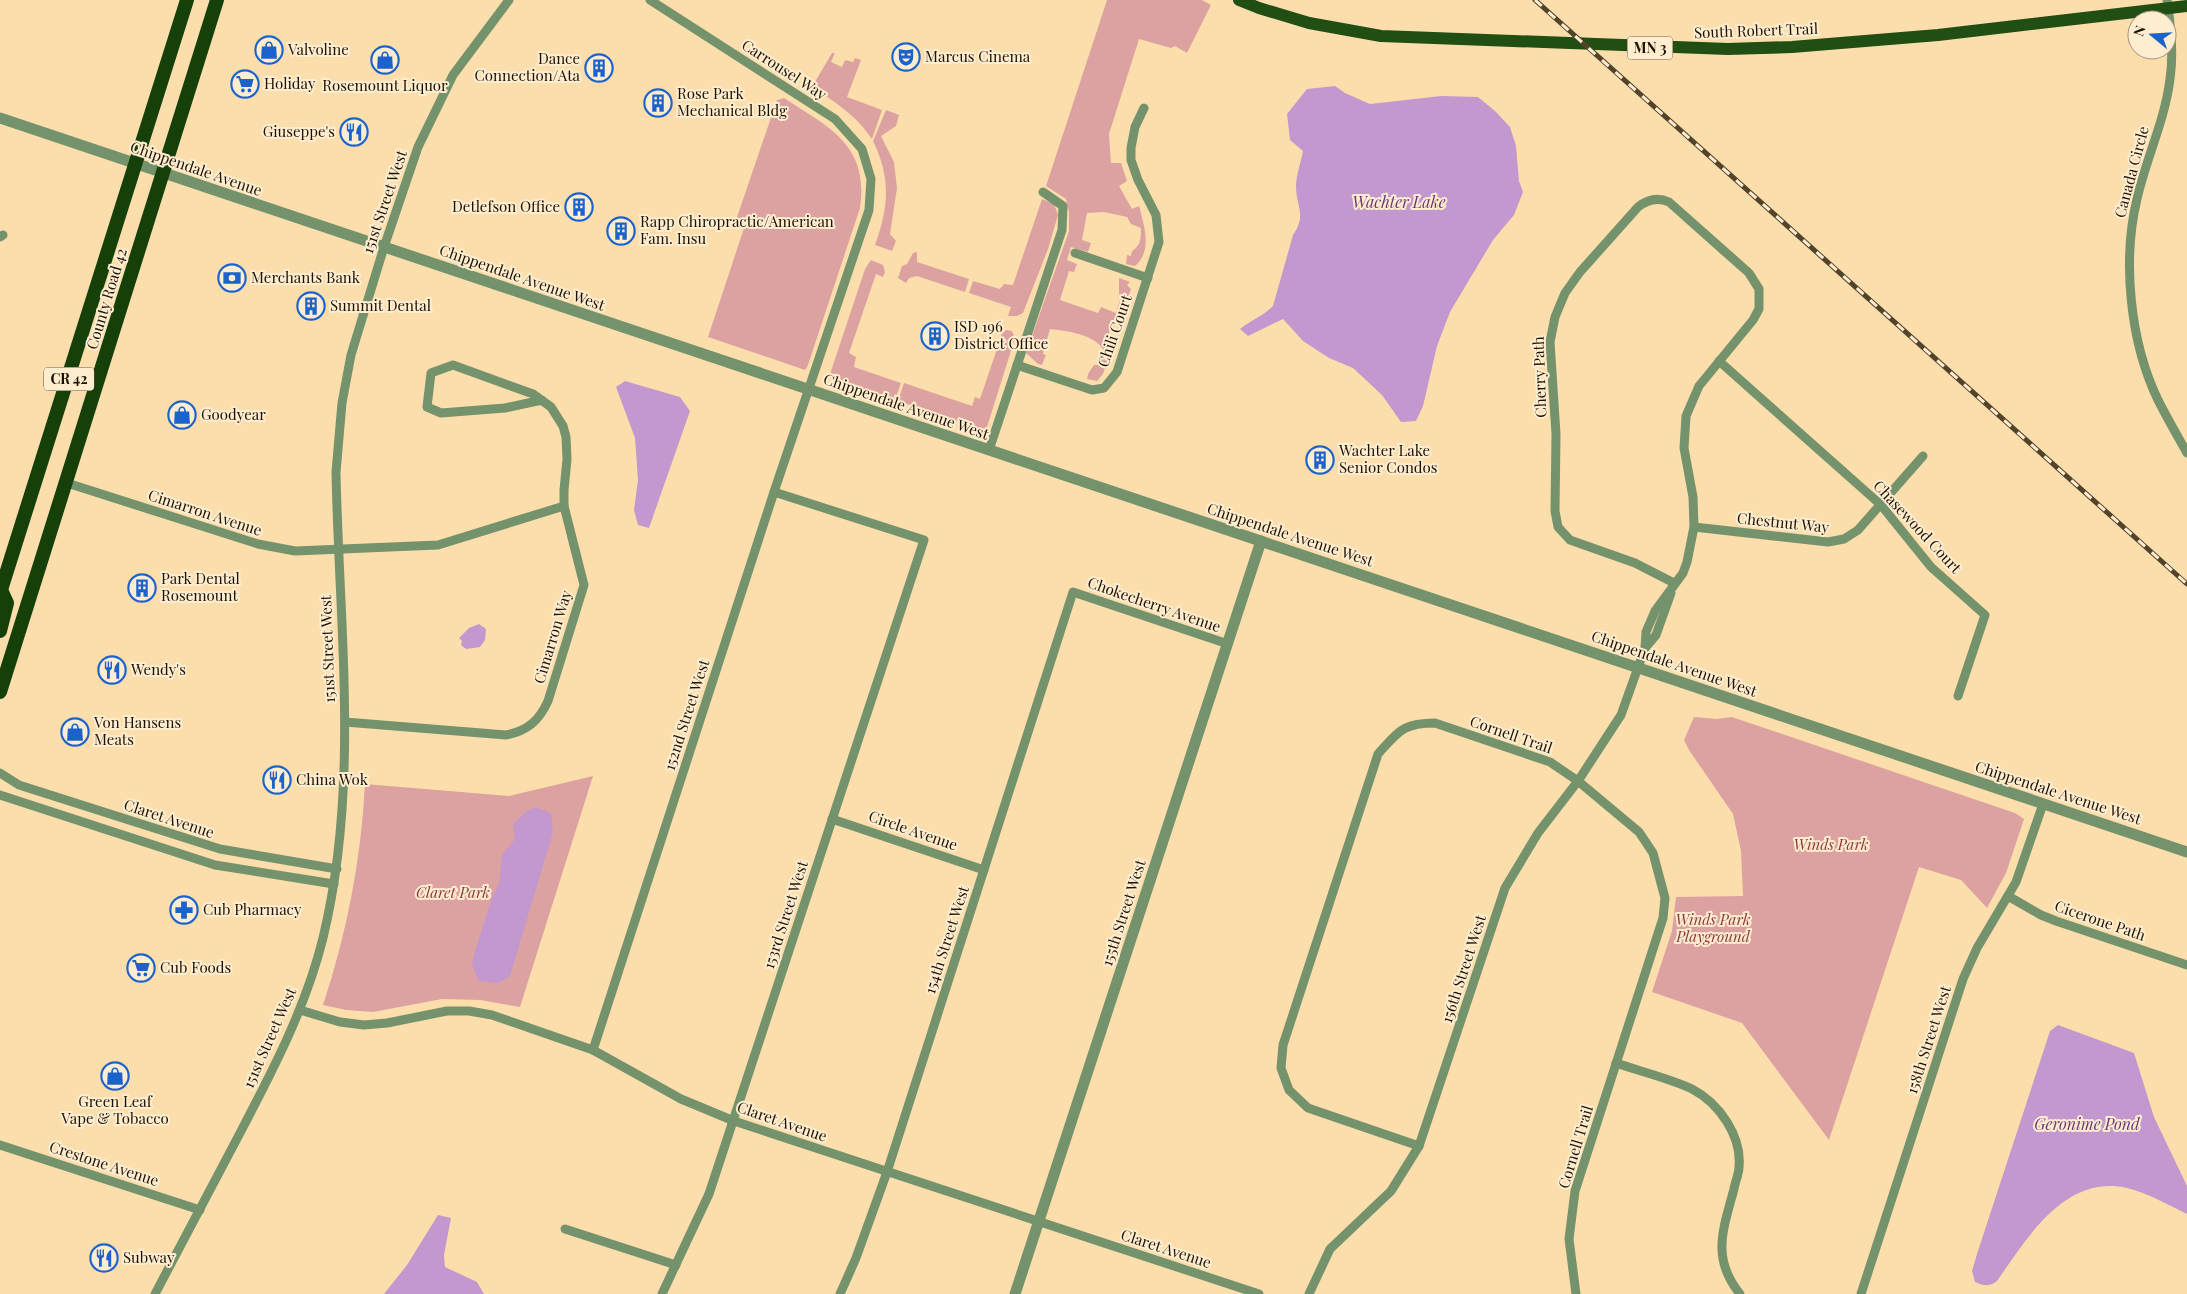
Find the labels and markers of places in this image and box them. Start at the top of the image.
shop icon: Valvoline [254,35,284,65]
place label: Valvoline [287,39,349,59]
theatre icon: Marcus Cinema [891,42,921,72]
shop icon: Rosemount Liquor [370,45,400,75]
place label: Marcus Cinema [925,46,1031,66]
place label: Dance Connection/Ata [475,48,581,85]
building icon: Dance Connection/Ata [584,53,614,83]
supermarket icon: Holiday [230,69,260,99]
place label: Holiday [264,73,316,93]
place label: Rosemount Liquor [322,75,448,95]
place label: Rose Park Mechanical Bldg [677,83,787,120]
building icon: Rose Park Mechanical Bldg [643,88,673,118]
restaurant icon: Giuseppe's [339,117,369,147]
place label: Giuseppe's [263,121,335,141]
building icon: Detlefson Office [564,192,594,222]
place label: Detlefson Office [452,196,560,216]
place label: Rapp Chiropractic/American Fam. Insu [640,211,834,248]
building icon: Rapp Chiropractic/American Fam. Insu [606,216,636,246]
bank icon: Merchants Bank [217,263,247,293]
place label: Merchants Bank [251,267,361,287]
building icon: Summit Dental [296,291,326,321]
place label: Summit Dental [330,295,431,315]
place label: ISD 196 District Office [954,316,1048,353]
building icon: ISD 196 District Office [920,321,950,351]
shop icon: Goodyear [167,400,197,430]
place label: Goodyear [201,404,266,424]
place label: Wachter Lake Senior Condos [1338,440,1438,477]
building icon: Wachter Lake Senior Condos [1305,445,1335,475]
place label: Park Dental Rosemount [161,568,240,605]
building icon: Park Dental Rosemount [127,573,157,603]
restaurant icon: Wendy's [97,655,127,685]
place label: Wendy's [130,659,186,679]
place label: Von Hansens Meats [93,712,181,749]
shop icon: Von Hansens Meats [60,717,90,747]
restaurant icon: China Wok [262,765,292,795]
place label: China Wok [296,769,369,789]
pharmacy icon: Cub Pharmacy [169,895,199,925]
place label: Cub Pharmacy [203,899,302,919]
supermarket icon: Cub Foods [126,953,156,983]
place label: Cub Foods [160,957,231,977]
shop icon: Green Leaf Vape & Tobacco [100,1061,130,1091]
place label: Green Leaf Vape & Tobacco [60,1091,169,1128]
restaurant icon: Subway [89,1243,119,1273]
place label: Subway [123,1247,175,1267]

